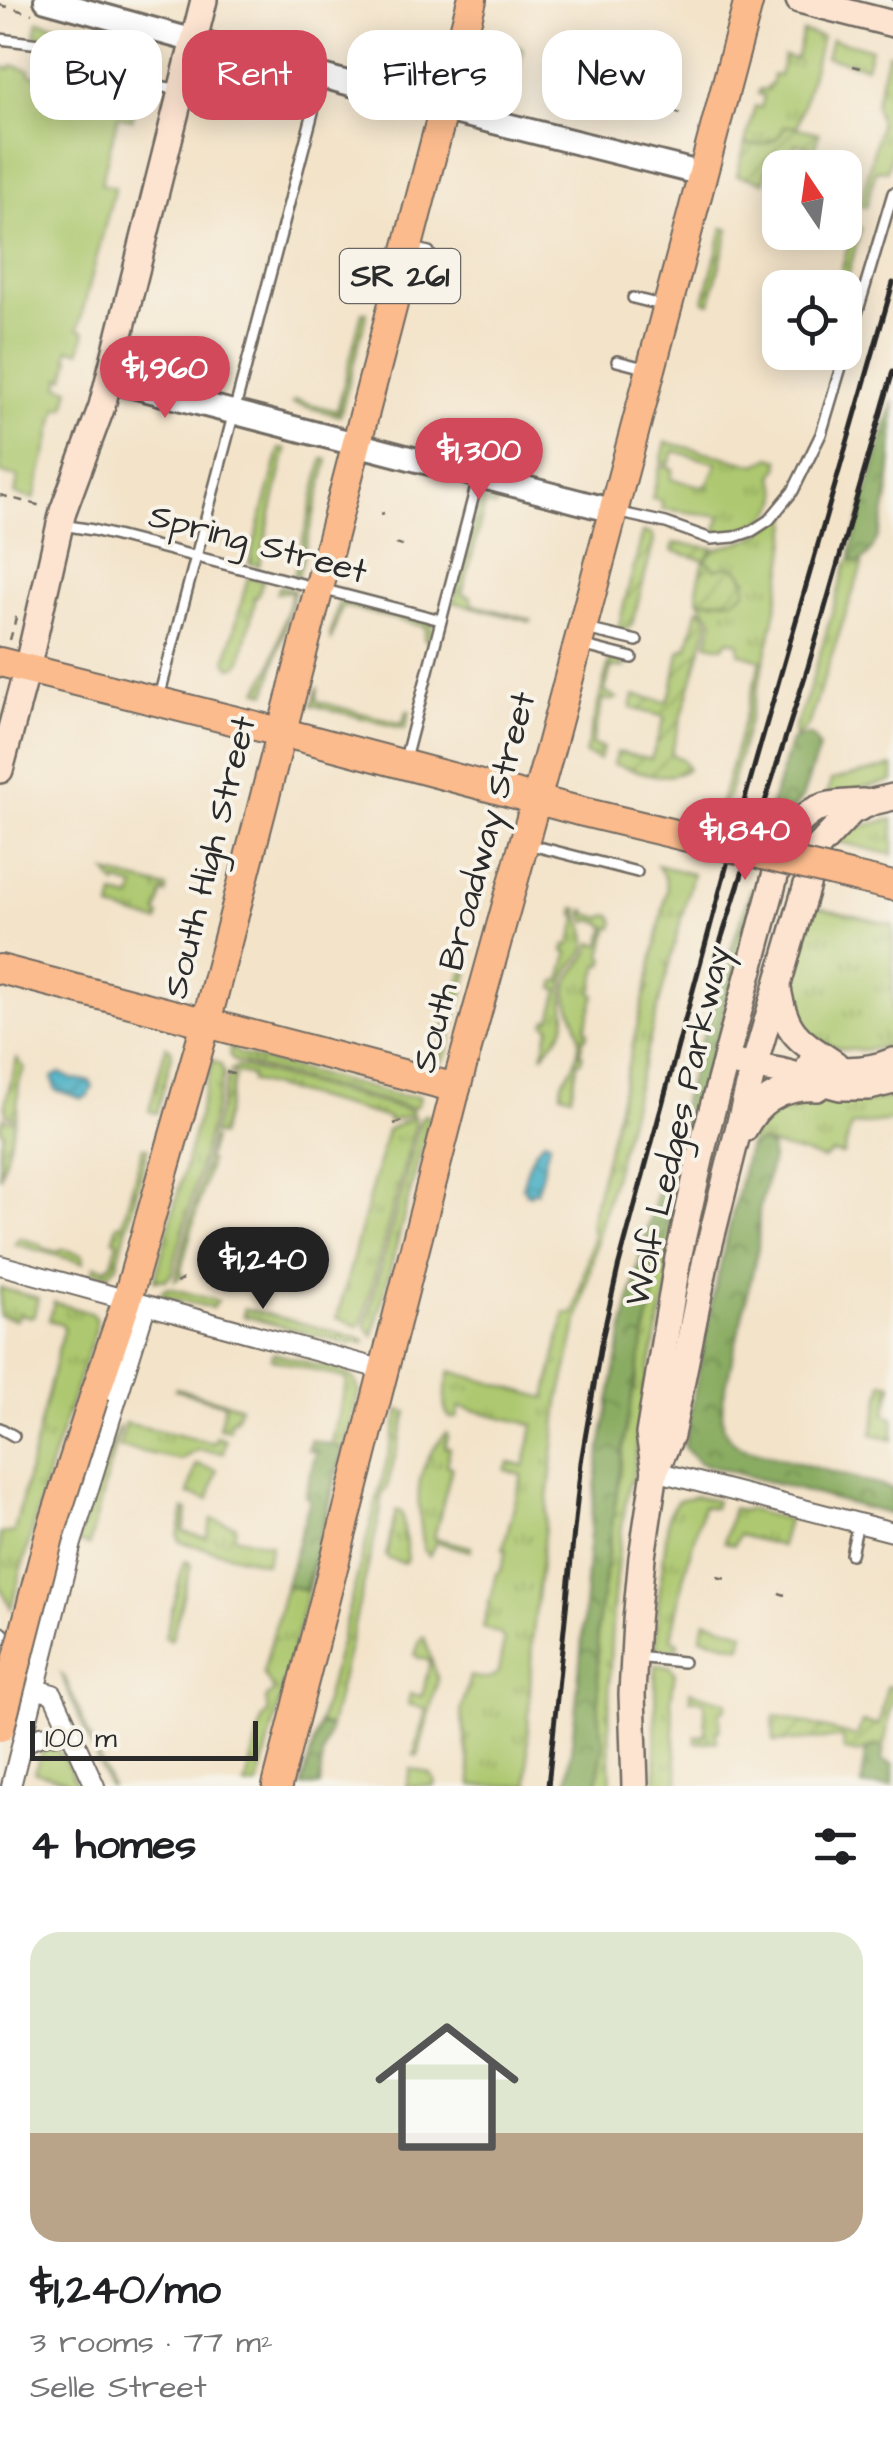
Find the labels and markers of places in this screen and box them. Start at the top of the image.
pin: $1,960 [84,336,246,421]
pin: $1,300 [398,418,560,503]
pin: $1,840 [664,798,826,883]
pin: $1,240 [182,1227,344,1312]

